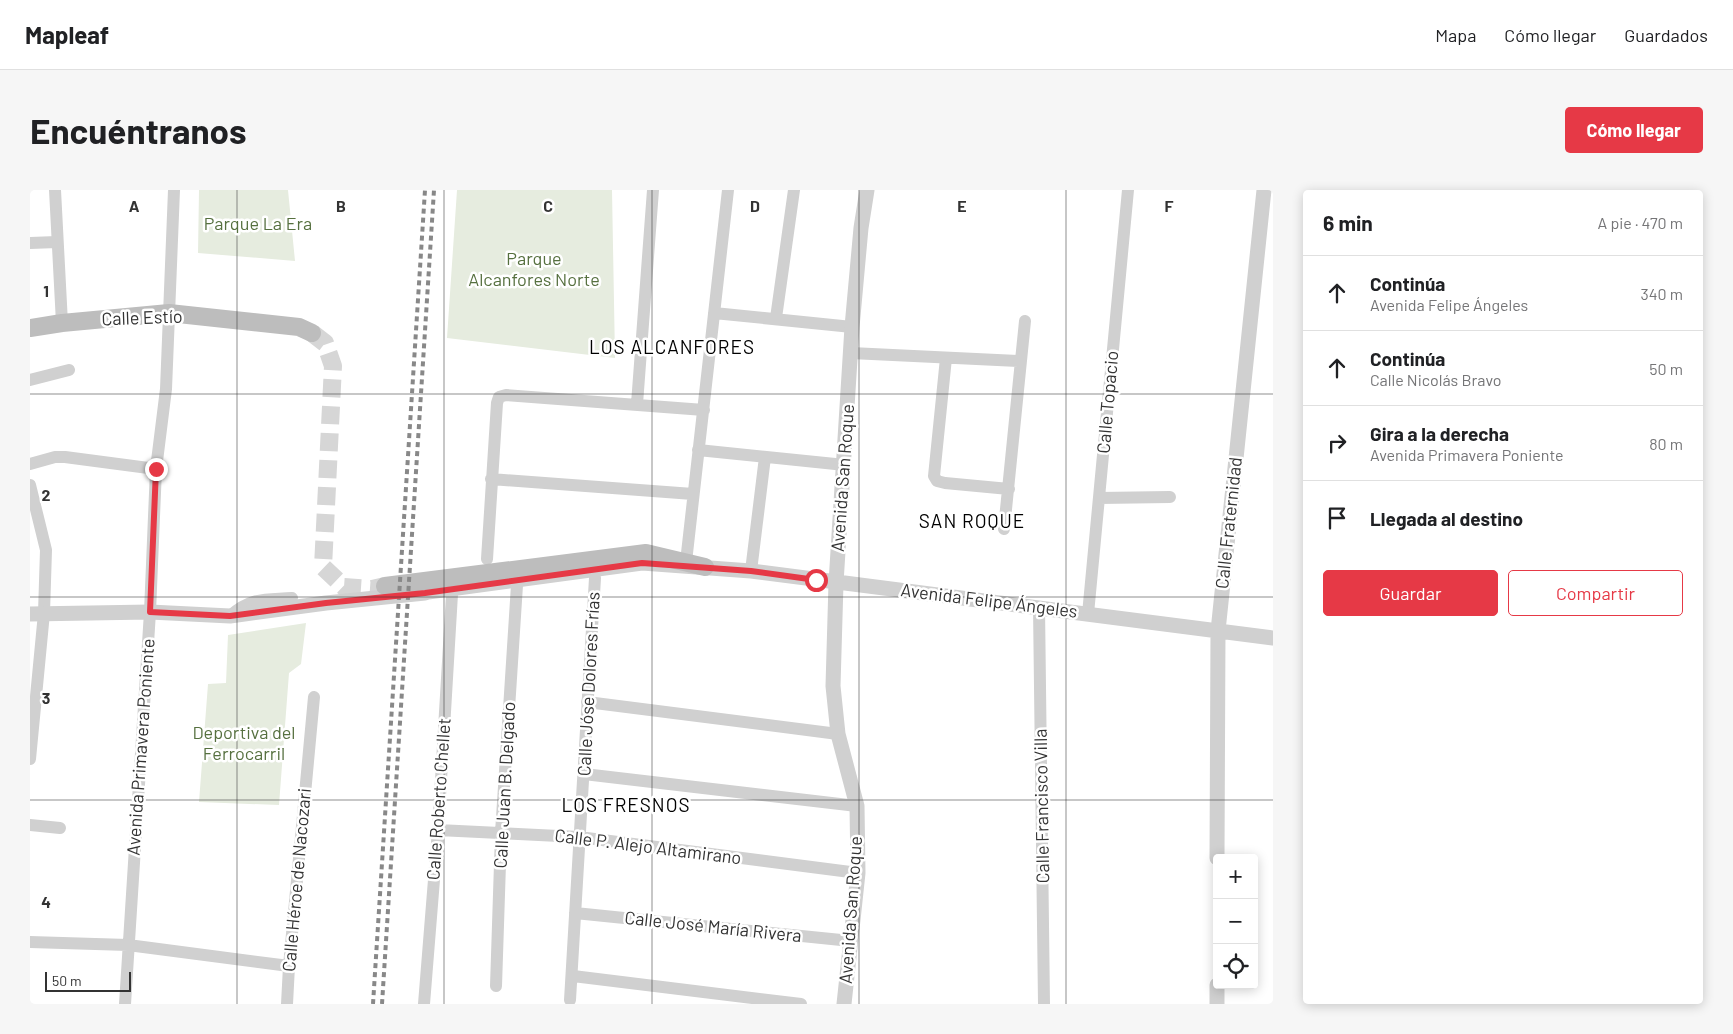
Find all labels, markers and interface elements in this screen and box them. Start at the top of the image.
text: Mapleaf [25,20,109,49]
text: Mapa [1435,24,1476,46]
text: Cómo llegar [1504,24,1596,46]
text: Guardados [1624,24,1708,46]
button: Cómo llegar [1565,107,1703,153]
text: Encuéntranos [30,109,247,151]
text: A [129,196,140,215]
text: B [336,196,346,215]
text: C [543,196,553,215]
text: D [750,196,760,215]
text: E [957,196,967,215]
text: F [1165,196,1174,215]
text: 6 min [1323,210,1373,235]
park label: Parque La Era [204,212,312,234]
text: A pie · 470 m [1598,213,1683,232]
park label: Parque Alcanfores Norte [468,247,600,290]
text: Continúa [1370,272,1445,295]
icon: ahead [1323,279,1351,307]
text: 1 [43,281,49,300]
text: 340 m [1640,284,1683,303]
text: Avenida Felipe Ángeles [1370,295,1528,314]
street label: Calle Estío [101,305,183,329]
district label: LOS ALCANFORES [589,335,755,358]
text: Continúa [1370,347,1445,370]
street label: Calle Topacio [1092,350,1122,454]
icon: ahead [1323,354,1351,382]
text: 50 m [1649,359,1683,378]
text: Calle Nicolás Bravo [1370,370,1501,389]
street label: Avenida San Roque [826,403,858,553]
text: Gira a la derecha [1370,422,1509,445]
icon: right [1323,429,1351,457]
text: 80 m [1649,434,1683,453]
text: Avenida Primavera Poniente [1370,445,1564,464]
street label: Calle Fraternidad [1210,456,1246,590]
route end [145,458,168,481]
text: 2 [42,485,51,504]
icon: arrive [1323,504,1351,532]
text: Llegada al destino [1370,507,1523,530]
district label: SAN ROQUE [919,509,1025,532]
route start [805,569,828,592]
button: Guardar [1323,570,1498,616]
button: Compartir [1508,570,1683,616]
street label: Avenida Felipe Ángeles [899,578,1079,622]
street label: Calle Jóse Dolores Frías [572,591,604,777]
street label: Avenida Primavera Poniente [121,638,159,856]
text: 3 [42,688,50,707]
street label: Calle Juan B. Delgado [489,701,519,869]
street label: Calle Roberto Chellet [421,717,455,881]
park label: Deportiva del Ferrocarril [193,721,296,764]
street label: Calle Francisco Villa [1029,728,1053,884]
street label: Calle Héroe de Nacozari [277,787,315,973]
district label: LOS FRESNOS [561,793,691,816]
street label: Calle P. Alejo Altamirano [553,824,743,868]
street label: Avenida San Roque [834,835,866,985]
map controls [1213,854,1258,989]
button: + [1213,854,1258,899]
text: 4 [41,892,51,911]
button: − [1213,899,1258,944]
street label: Calle José María Rivera [623,906,803,946]
button: locate [1213,944,1258,989]
scale bar [45,969,131,992]
text: 50 m [52,972,81,989]

